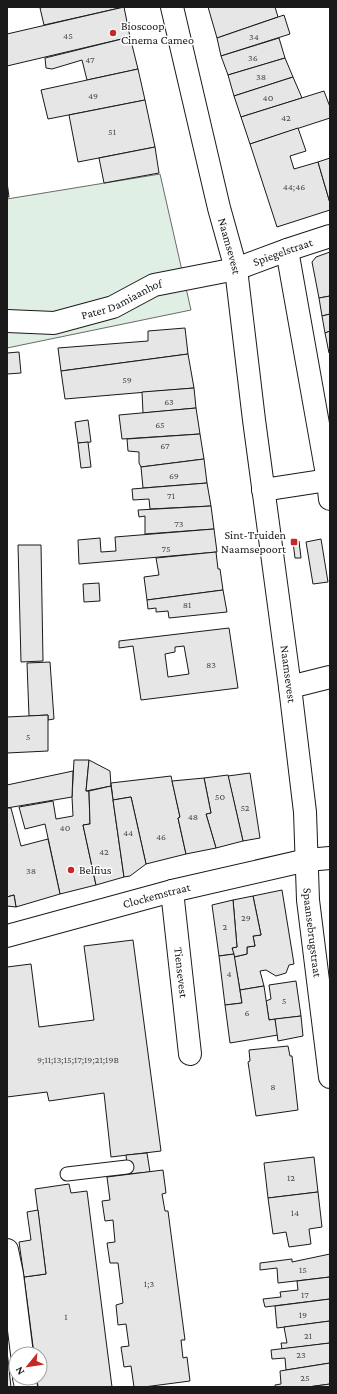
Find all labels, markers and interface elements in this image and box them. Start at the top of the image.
place label: Bioscoop Cinema Cameo [121,19,194,47]
marker: Bioscoop Cinema Cameo [108,28,118,38]
house number: 45 [63,30,73,41]
house number: 34 [249,31,259,42]
house number: 36 [248,52,258,63]
house number: 47 [85,54,95,65]
house number: 38 [256,71,266,82]
house number: 49 [88,90,98,101]
house number: 40 [263,92,274,103]
house number: 42 [281,112,291,123]
house number: 51 [108,126,116,137]
house number: 44;46 [283,181,305,192]
street label: Naamsevest [215,216,244,276]
street label: Spiegelstraat [251,235,315,269]
street label: Pater Damiaanhof [80,276,164,322]
house number: 59 [122,374,132,385]
house number: 63 [164,396,174,407]
house number: 65 [155,419,165,430]
house number: 67 [160,440,170,451]
house number: 69 [169,470,179,481]
house number: 71 [167,490,175,501]
house number: 73 [174,518,184,529]
place label: Sint-Truiden Naamsepoort [221,528,287,556]
marker: Sint-Truiden Naamsepoort [289,537,299,547]
house number: 75 [161,543,171,554]
house number: 81 [183,599,191,610]
street label: Naamsevest [277,644,299,704]
house number: 83 [206,659,216,670]
house number: 5 [26,731,31,742]
house number: 50 [215,791,226,802]
house number: 52 [240,802,250,813]
house number: 48 [188,811,198,822]
house number: 40 [60,822,71,833]
house number: 44 [123,827,133,838]
house number: 46 [156,831,166,842]
house number: 42 [99,846,109,857]
place label: Belfius [79,863,112,877]
house number: 38 [26,865,36,876]
marker: Belfius [66,865,76,875]
street label: Clockemstraat [121,880,193,911]
street label: Spaansebrugstraat [301,888,325,979]
house number: 29 [241,912,251,923]
house number: 2 [223,921,228,932]
street label: Tiensevest [171,946,191,1000]
house number: 4 [226,968,232,979]
house number: 5 [282,995,287,1006]
house number: 6 [244,1007,250,1018]
house number: 9;11;13;15;17;19;21;19B [37,1054,120,1065]
house number: 8 [270,1081,276,1092]
house number: 12 [287,1172,295,1183]
house number: 14 [291,1207,299,1218]
house number: 15 [299,1264,307,1275]
house number: 1;3 [144,1278,154,1289]
house number: 17 [301,1289,309,1300]
house number: 19 [299,1309,307,1320]
house number: 1 [64,1311,68,1322]
house number: 21 [304,1330,312,1341]
north arrow [8,1346,48,1386]
house number: 23 [296,1349,306,1360]
text: N [12,1364,26,1377]
house number: 25 [300,1372,310,1383]

